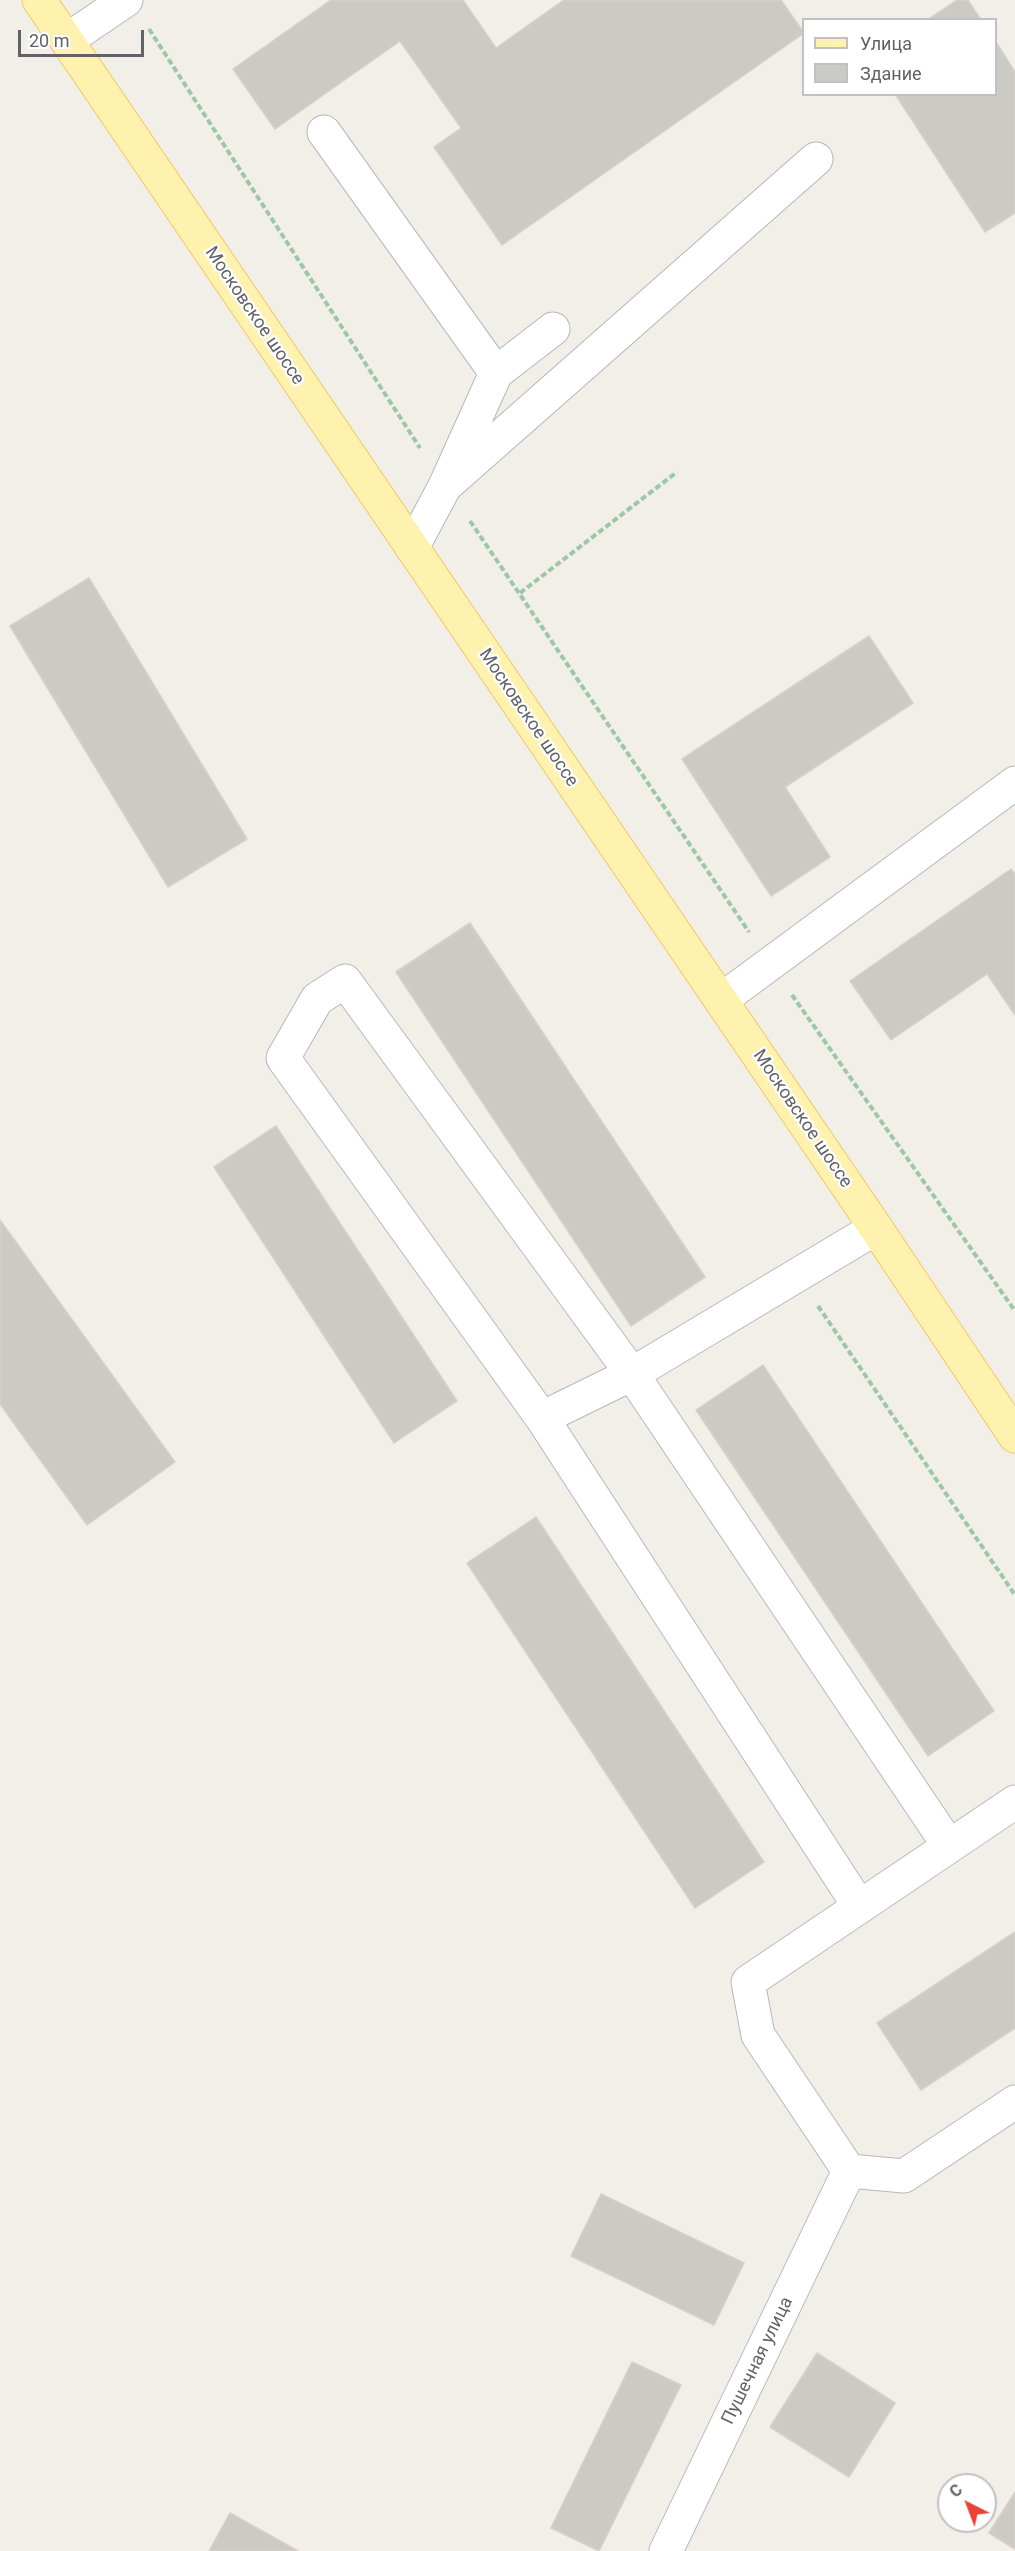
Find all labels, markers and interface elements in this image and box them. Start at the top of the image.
scale bar [21,18,147,56]
legend [802,18,997,96]
text: 20 m [29,30,69,51]
text: Улица [860,33,912,54]
text: Здание [860,63,922,84]
street label: Московское шоссе [200,243,308,389]
street label: Московское шоссе [474,645,582,791]
street label: Московское шоссе [748,1046,856,1192]
street label: Пушечная улица [718,2294,798,2428]
north arrow [937,2473,997,2533]
text: С [946,2480,966,2501]

